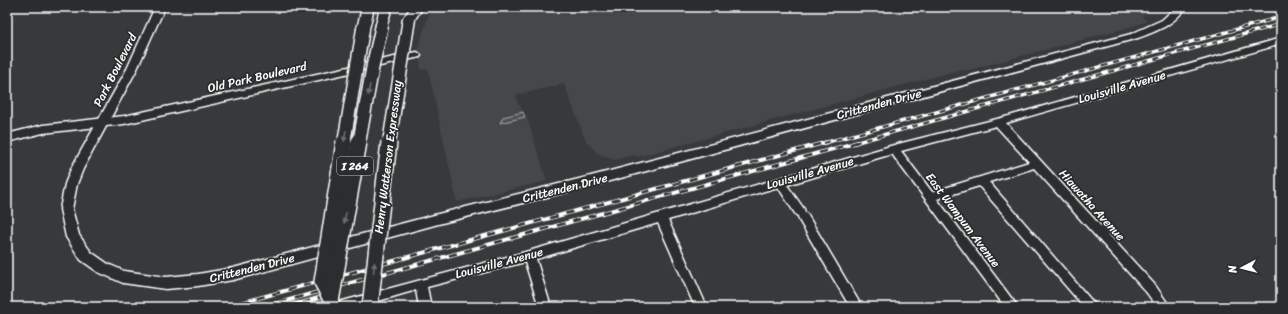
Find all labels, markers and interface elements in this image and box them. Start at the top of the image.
street label: Park Boulevard [87,29,143,111]
street label: Old Park Boulevard [205,55,309,99]
street label: Louisville Avenue [1076,64,1168,110]
street label: Henry Watterson Expressway [368,78,408,235]
street label: Crittenden Drive [834,82,924,126]
one-way arrow [365,84,371,96]
one-way arrow [342,130,348,142]
street label: Louisville Avenue [764,150,856,196]
road number: I 264 [337,157,373,175]
street label: Hiawatha Avenue [1053,164,1131,246]
street label: Crittenden Drive [520,167,610,209]
street label: East Wampum Avenue [920,168,1006,272]
one-way arrow [342,212,348,224]
street label: Louisville Avenue [453,241,545,285]
street label: Crittenden Drive [207,247,297,289]
north arrow [1222,248,1262,288]
one-way arrow [371,262,378,274]
text: N [1223,264,1243,275]

